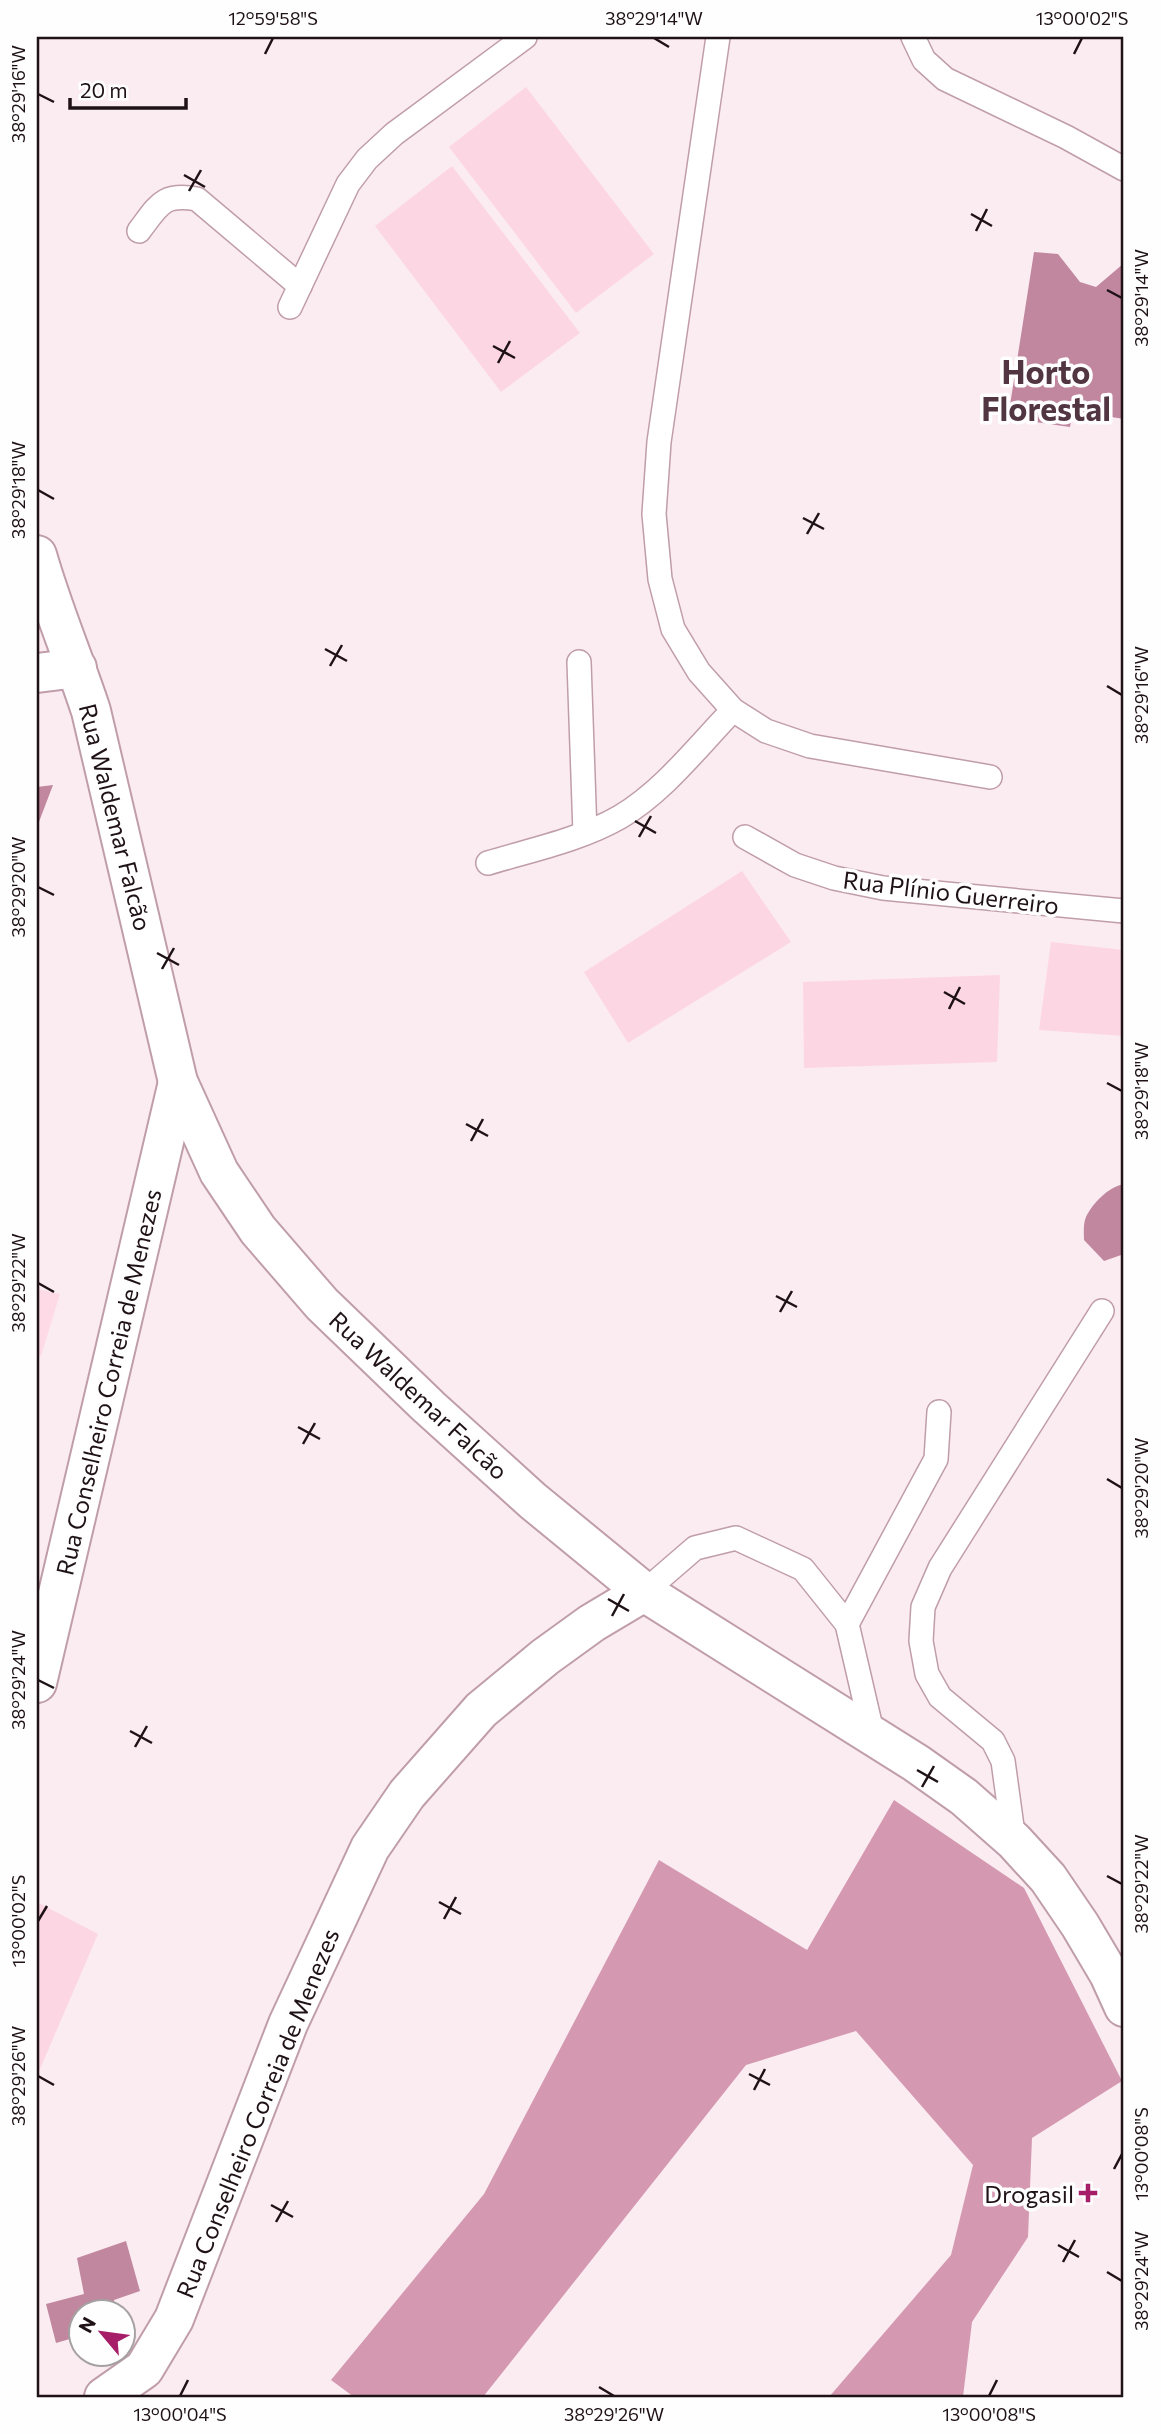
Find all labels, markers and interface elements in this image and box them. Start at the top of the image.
text: 12°59'58"S [228,7,318,29]
text: 38°29'14"W [605,7,703,29]
text: 13°00'02"S [1036,7,1128,29]
text: 38°29'16"W [7,45,29,143]
scale bar [70,66,186,110]
text: 20 m [80,77,128,102]
text: 38°29'14"W [1130,249,1152,347]
district label: Horto Florestal [981,351,1111,428]
text: 38°29'18"W [7,441,29,539]
text: 38°29'16"W [1130,646,1152,744]
street label: Rua Waldemar Falcão [74,700,158,934]
text: 38°29'20"W [7,837,29,937]
street label: Rua Plínio Guerreiro [841,864,1061,920]
text: 38°29'18"W [1130,1042,1152,1140]
street label: Rua Conselheiro Correia de Menezes [49,1186,167,1578]
text: 38°29'22"W [7,1233,29,1333]
street label: Rua Waldemar Falcão [324,1305,514,1485]
text: 38°29'20"W [1130,1438,1152,1538]
text: 38°29'24"W [7,1630,29,1730]
text: 38°29'22"W [1130,1834,1152,1934]
text: 13°00'02"S [7,1875,29,1967]
street label: Rua Conselheiro Correia de Menezes [169,1924,345,2302]
text: 38°29'26"W [7,2026,29,2126]
text: 13°00'08"S [1130,2107,1152,2201]
place label: Drogasil [984,2179,1074,2208]
marker: Drogasil [1080,2185,1096,2201]
text: 38°29'24"W [1130,2231,1152,2331]
north arrow [66,2298,136,2368]
text: N [73,2313,100,2336]
text: 13°00'04"S [133,2403,227,2425]
text: 38°29'26"W [564,2403,664,2425]
text: 13°00'08"S [942,2403,1036,2425]

